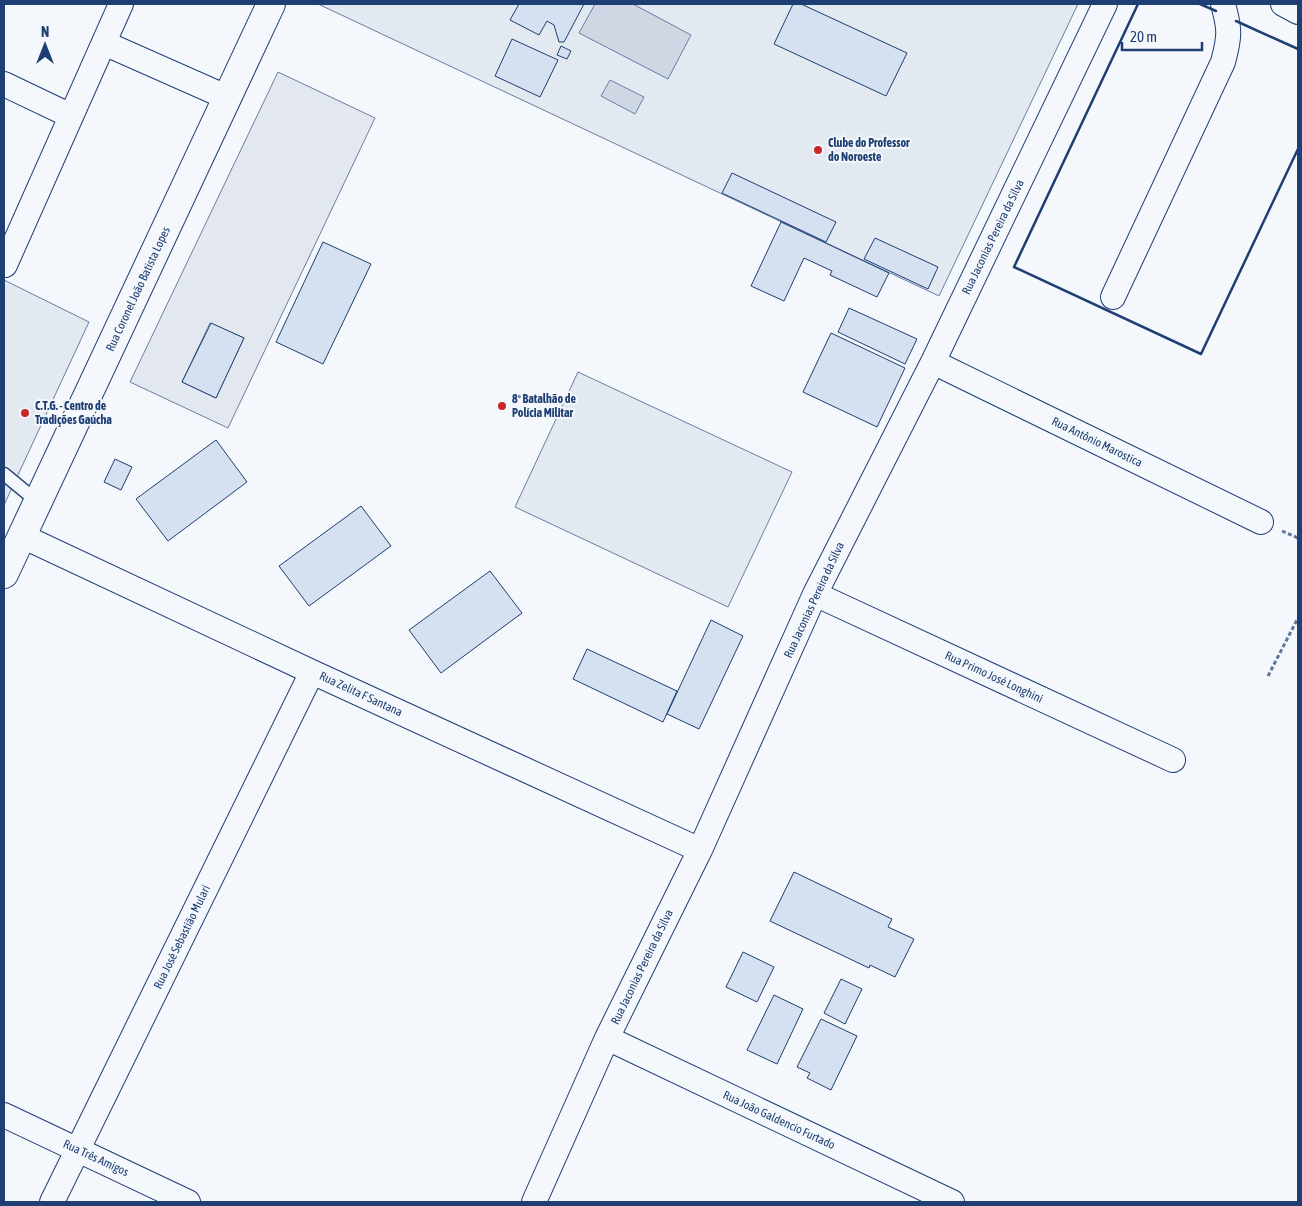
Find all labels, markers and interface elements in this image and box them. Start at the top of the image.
north arrow [20,20,70,70]
scale bar [1122,20,1202,52]
text: N [41,24,49,40]
text: 20 m [1130,28,1157,45]
place label: Clube do Professor do Noroeste [828,136,910,164]
marker: Clube do Professor do Noroeste [812,144,824,156]
street label: Rua Jaconias Pereira da Silva [959,177,1027,297]
street label: Rua Coronel João Batista Lopes [103,225,173,353]
place label: 8º Batalhão de Polícia Militar [512,392,576,420]
place label: C.T.G. - Centro de Tradições Gaúcha [35,399,112,427]
marker: 8º Batalhão de Polícia Militar [496,400,508,412]
marker: C.T.G. - Centro de Tradições Gaúcha [19,407,31,419]
street label: Rua Antônio Marostica [1050,414,1144,470]
street label: Rua Jaconias Pereira da Silva [781,540,847,660]
street label: Rua Primo José Longhini [943,648,1045,706]
street label: Rua Zelita F Santana [317,669,405,719]
street label: Rua José Sebastião Mulari [151,883,213,991]
street label: Rua Jaconias Pereira da Silva [608,907,676,1027]
street label: Rua João Galdencio Furtado [721,1088,838,1152]
street label: Rua Três Amigos [61,1137,131,1179]

